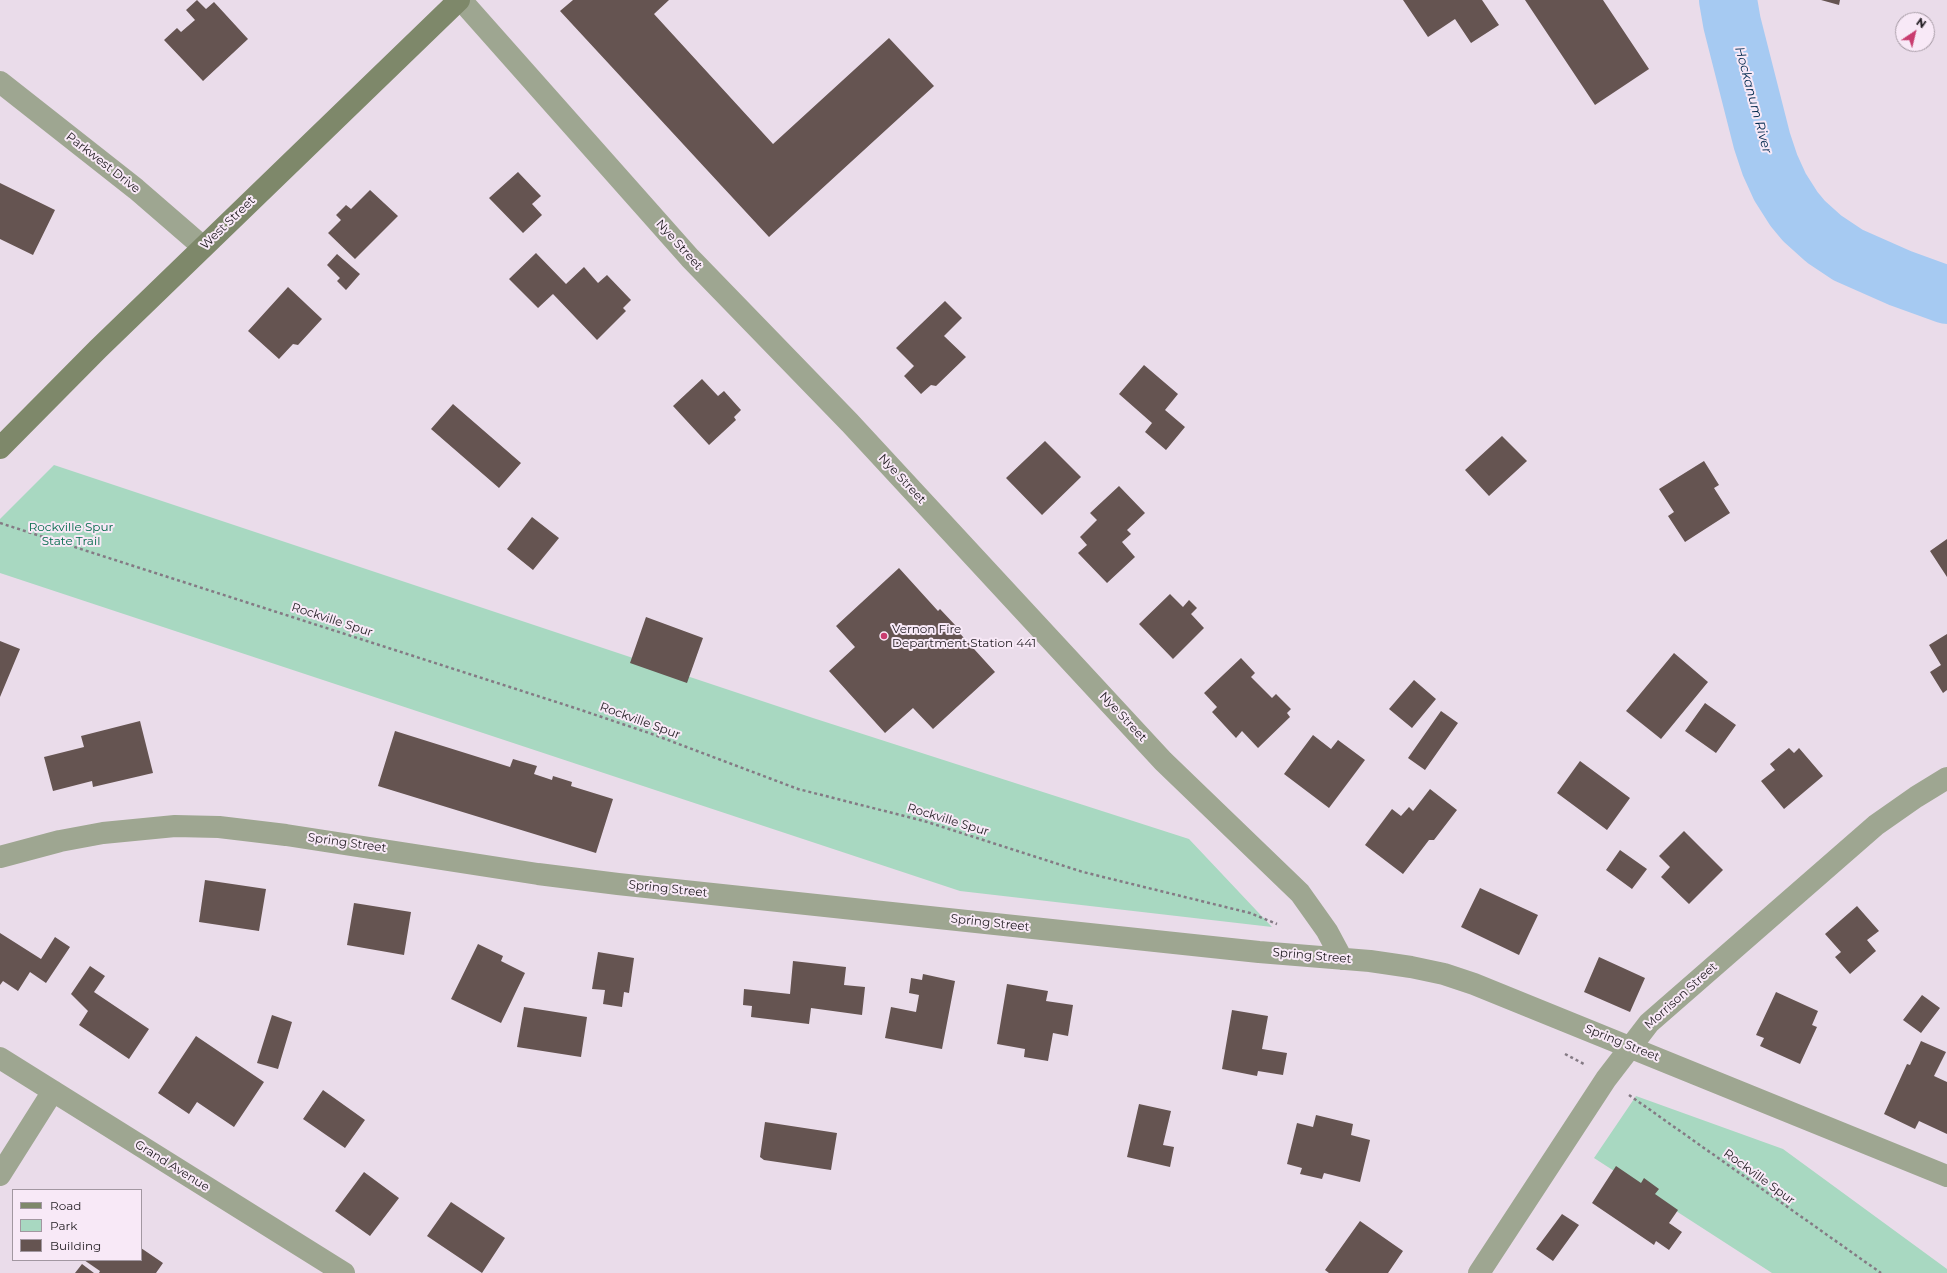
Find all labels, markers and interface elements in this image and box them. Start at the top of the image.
north arrow [1895,12,1935,52]
text: N [1914,15,1929,31]
water label: Hockanum River [1731,45,1775,155]
street label: Parkwest Drive [63,130,143,196]
street label: West Street [198,193,258,253]
street label: Nye Street [653,217,705,273]
street label: Nye Street [875,451,929,507]
park label: Rockville Spur State Trail [29,520,113,548]
street label: Rockville Spur [290,600,374,640]
place label: Vernon Fire Department Station 441 [892,622,1036,650]
marker: Vernon Fire Department Station 441 [879,631,889,641]
street label: Nye Street [1096,689,1150,745]
street label: Rockville Spur [598,700,682,742]
street label: Rockville Spur [905,801,991,839]
street label: Spring Street [307,830,387,856]
street label: Spring Street [628,878,708,900]
street label: Spring Street [950,912,1030,934]
street label: Spring Street [1272,945,1352,967]
street label: Morrison Street [1642,960,1720,1032]
street label: Spring Street [1583,1021,1661,1065]
street label: Grand Avenue [132,1137,212,1195]
street label: Rockville Spur [1721,1146,1797,1208]
legend [12,1189,142,1261]
text: Road [50,1198,81,1213]
text: Park [50,1218,77,1233]
text: Building [50,1238,101,1253]

